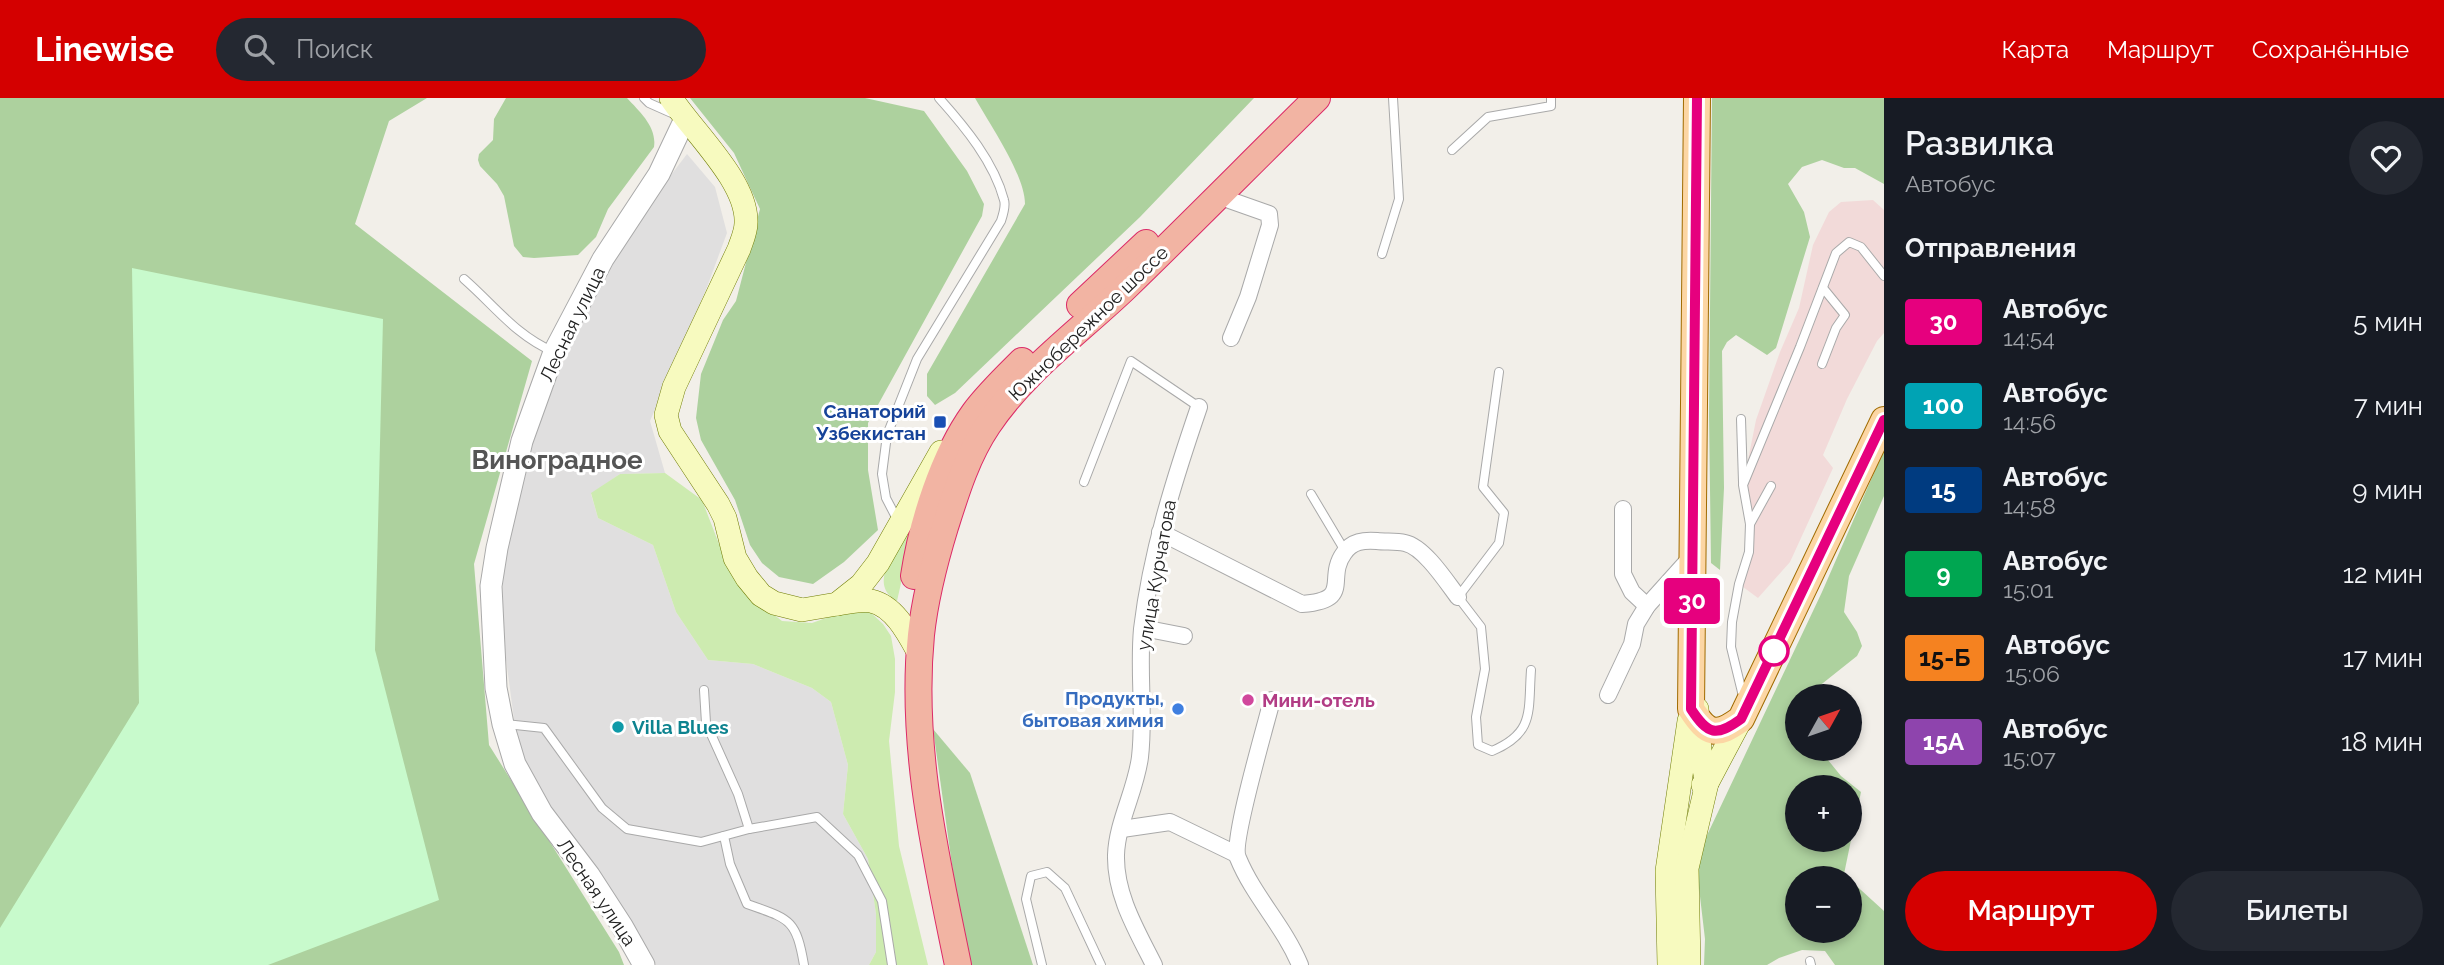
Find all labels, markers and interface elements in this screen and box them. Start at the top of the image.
search box [216,18,706,81]
text: Linewise [35,30,174,69]
icon: search [240,30,278,68]
text: Поиск [296,34,373,64]
text: Карта [2001,35,2069,64]
text: Маршрут [2107,35,2214,64]
text: Сохранённые [2252,35,2409,64]
button: heart [2349,121,2423,195]
text: Развилка [1905,124,2054,163]
text: Автобус [1905,170,1996,197]
text: Отправления [1905,233,2076,263]
street label: Южнобережное шоссе [1004,241,1172,405]
street label: Лесная улица [535,263,609,385]
text: Автобус [2003,294,2108,324]
text: 30 [1929,307,1958,336]
text: 5 мин [2353,307,2423,337]
text: 14:54 [2003,324,2055,351]
text: Автобус [2003,378,2108,408]
text: 100 [1923,391,1964,420]
text: 7 мин [2354,391,2423,421]
place label: Санаторий Узбекистан [815,400,926,444]
text: 14:56 [2003,408,2056,435]
marker: Санаторий Узбекистан [932,414,948,430]
district label: Виноградное [472,445,643,475]
text: Автобус [2003,462,2108,492]
text: 15 [1931,475,1956,504]
text: 9 мин [2352,475,2423,505]
text: 14:58 [2003,492,2056,519]
street label: улица Курчатова [1132,498,1180,652]
text: Автобус [2003,546,2108,576]
text: 9 [1936,559,1951,588]
text: 12 мин [2343,559,2423,589]
text: 15:01 [2003,576,2054,603]
line badge: 30 [1660,578,1724,624]
text: 30 [1678,586,1706,615]
text: Автобус [2005,630,2110,660]
unlabelled marker [1759,636,1789,666]
text: 15-Б [1919,643,1970,672]
text: 17 мин [2343,643,2423,673]
text: 15:06 [2005,660,2060,687]
north arrow [1785,684,1862,761]
map controls [1785,684,1862,943]
place label: Продукты, бытовая химия [1022,687,1164,731]
place label: Мини-отель [1262,689,1375,711]
marker: Мини-отель [1240,692,1256,708]
marker: Продукты, бытовая химия [1170,701,1186,717]
text: Автобус [2003,714,2108,744]
place label: Villa Blues [632,716,729,738]
marker: Villa Blues [610,719,626,735]
text: 15А [1923,727,1964,756]
text: 18 мин [2341,727,2423,757]
text: 15:07 [2003,744,2056,771]
button: + [1785,775,1862,852]
street label: Лесная улица [553,834,641,950]
button: − [1785,866,1862,943]
button: Маршрут [1905,871,2157,951]
button: Билеты [2171,871,2423,951]

